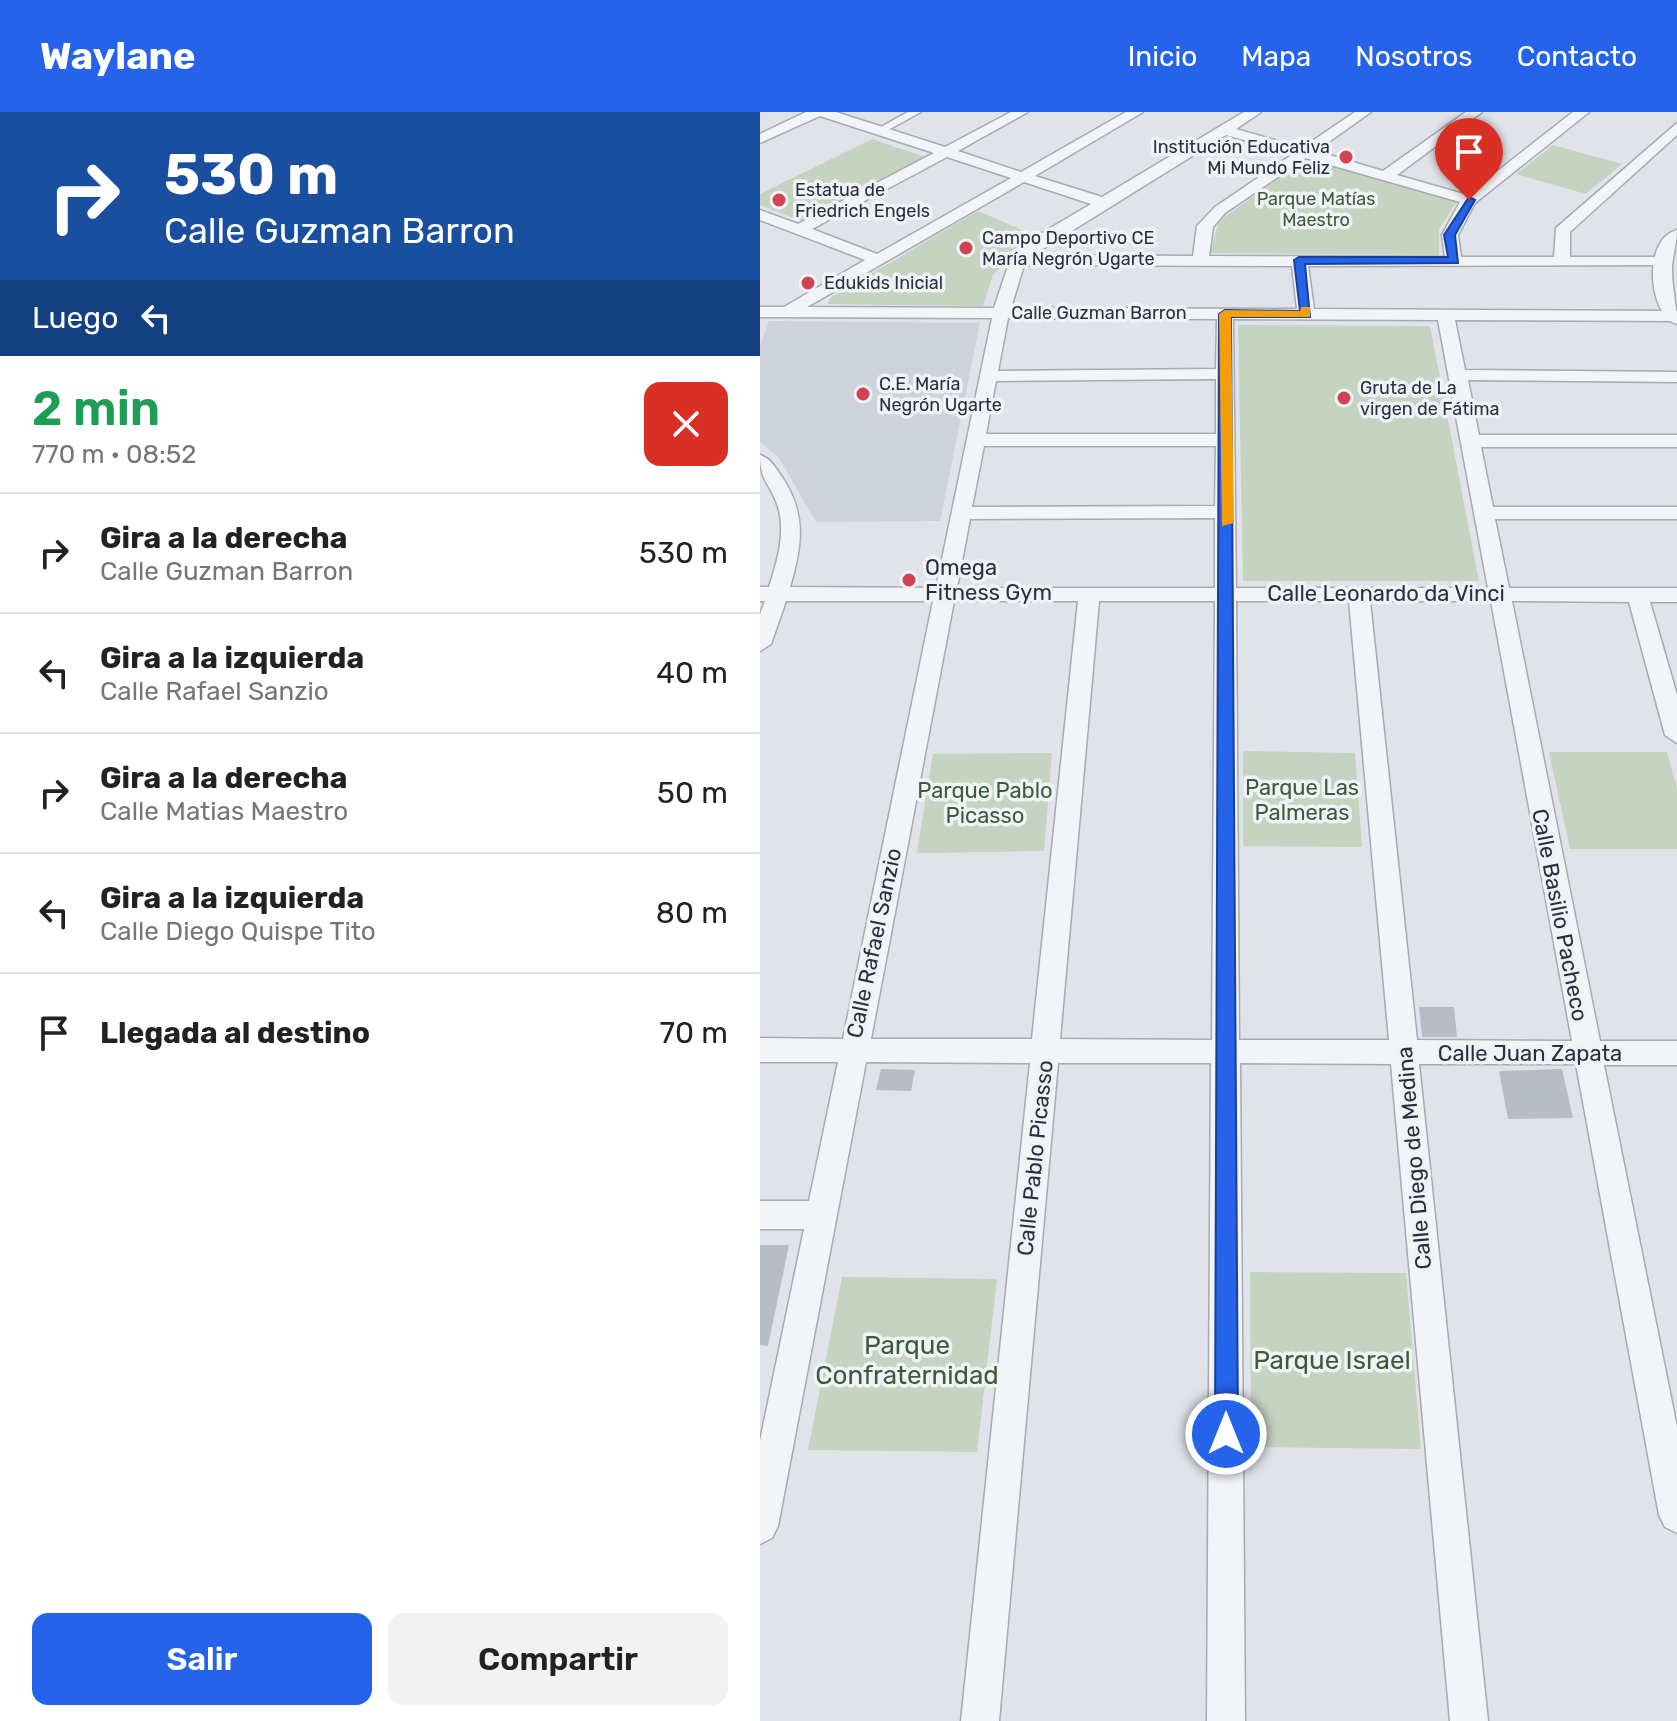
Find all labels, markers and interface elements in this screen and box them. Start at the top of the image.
text: Waylane [40,33,196,79]
text: Inicio [1128,40,1197,73]
text: Mapa [1241,40,1311,73]
text: Nosotros [1355,40,1473,73]
text: Contacto [1517,40,1637,73]
pin [1435,118,1503,200]
icon: arrive [1447,130,1491,174]
place label: Institución Educativa Mi Mundo Feliz [1153,136,1330,179]
text: 530 m [164,142,338,208]
icon: right [32,144,136,248]
marker: Institución Educativa Mi Mundo Feliz [1337,148,1355,166]
place label: Estatua de Friedrich Engels [795,179,930,222]
park label: Parque Matías Maestro [1257,188,1375,231]
marker: Estatua de Friedrich Engels [770,191,788,209]
text: Calle Guzman Barron [164,209,515,252]
place label: Campo Deportivo CE María Negrón Ugarte [982,227,1155,270]
marker: Campo Deportivo CE María Negrón Ugarte [957,239,975,257]
place label: Edukids Inicial [824,272,943,294]
marker: Edukids Inicial [799,274,817,292]
icon: left [134,296,178,340]
text: Luego [32,300,118,336]
street label: Calle Guzman Barron [1011,302,1187,324]
place label: C.E. María Negrón Ugarte [879,373,1002,416]
place label: Gruta de La virgen de Fátima [1360,377,1500,420]
text: 2 min [32,380,160,437]
button: close [644,382,728,466]
marker: C.E. María Negrón Ugarte [854,385,872,403]
marker: Gruta de La virgen de Fátima [1335,389,1353,407]
text: 770 m · 08:52 [32,439,196,470]
text: Gira a la derecha [100,520,347,556]
icon: right [32,531,76,575]
text: 530 m [639,535,728,571]
place label: Omega Fitness Gym [925,554,1052,606]
text: Calle Guzman Barron [100,556,353,587]
marker: Omega Fitness Gym [900,571,918,589]
street label: Calle Leonardo da Vinci [1267,580,1505,607]
text: Gira a la izquierda [100,640,364,676]
icon: left [32,651,76,695]
text: 40 m [656,655,728,691]
text: Calle Rafael Sanzio [100,676,329,707]
text: Gira a la derecha [100,760,347,796]
icon: right [32,771,76,815]
park label: Parque Las Palmeras [1245,774,1359,826]
text: 50 m [657,775,728,811]
park label: Parque Pablo Picasso [917,777,1053,829]
text: Calle Matias Maestro [100,796,348,827]
street label: Calle Basilio Pacheco [1526,806,1594,1024]
street label: Calle Rafael Sanzio [841,846,907,1040]
text: Gira a la izquierda [100,880,364,916]
icon: left [32,891,76,935]
text: 80 m [656,895,728,931]
text: Calle Diego Quispe Tito [100,916,376,947]
icon: arrive [32,1011,76,1055]
text: Llegada al destino [100,1015,370,1051]
text: 70 m [660,1015,728,1051]
street label: Calle Juan Zapata [1438,1040,1622,1067]
street label: Calle Diego de Medina [1391,1045,1437,1271]
street label: Calle Pablo Picasso [1011,1059,1059,1257]
park label: Parque Confraternidad [815,1330,999,1391]
park label: Parque Israel [1253,1345,1411,1376]
position arrow [1184,1392,1268,1476]
button: Salir [32,1613,372,1705]
button: Compartir [388,1613,728,1705]

